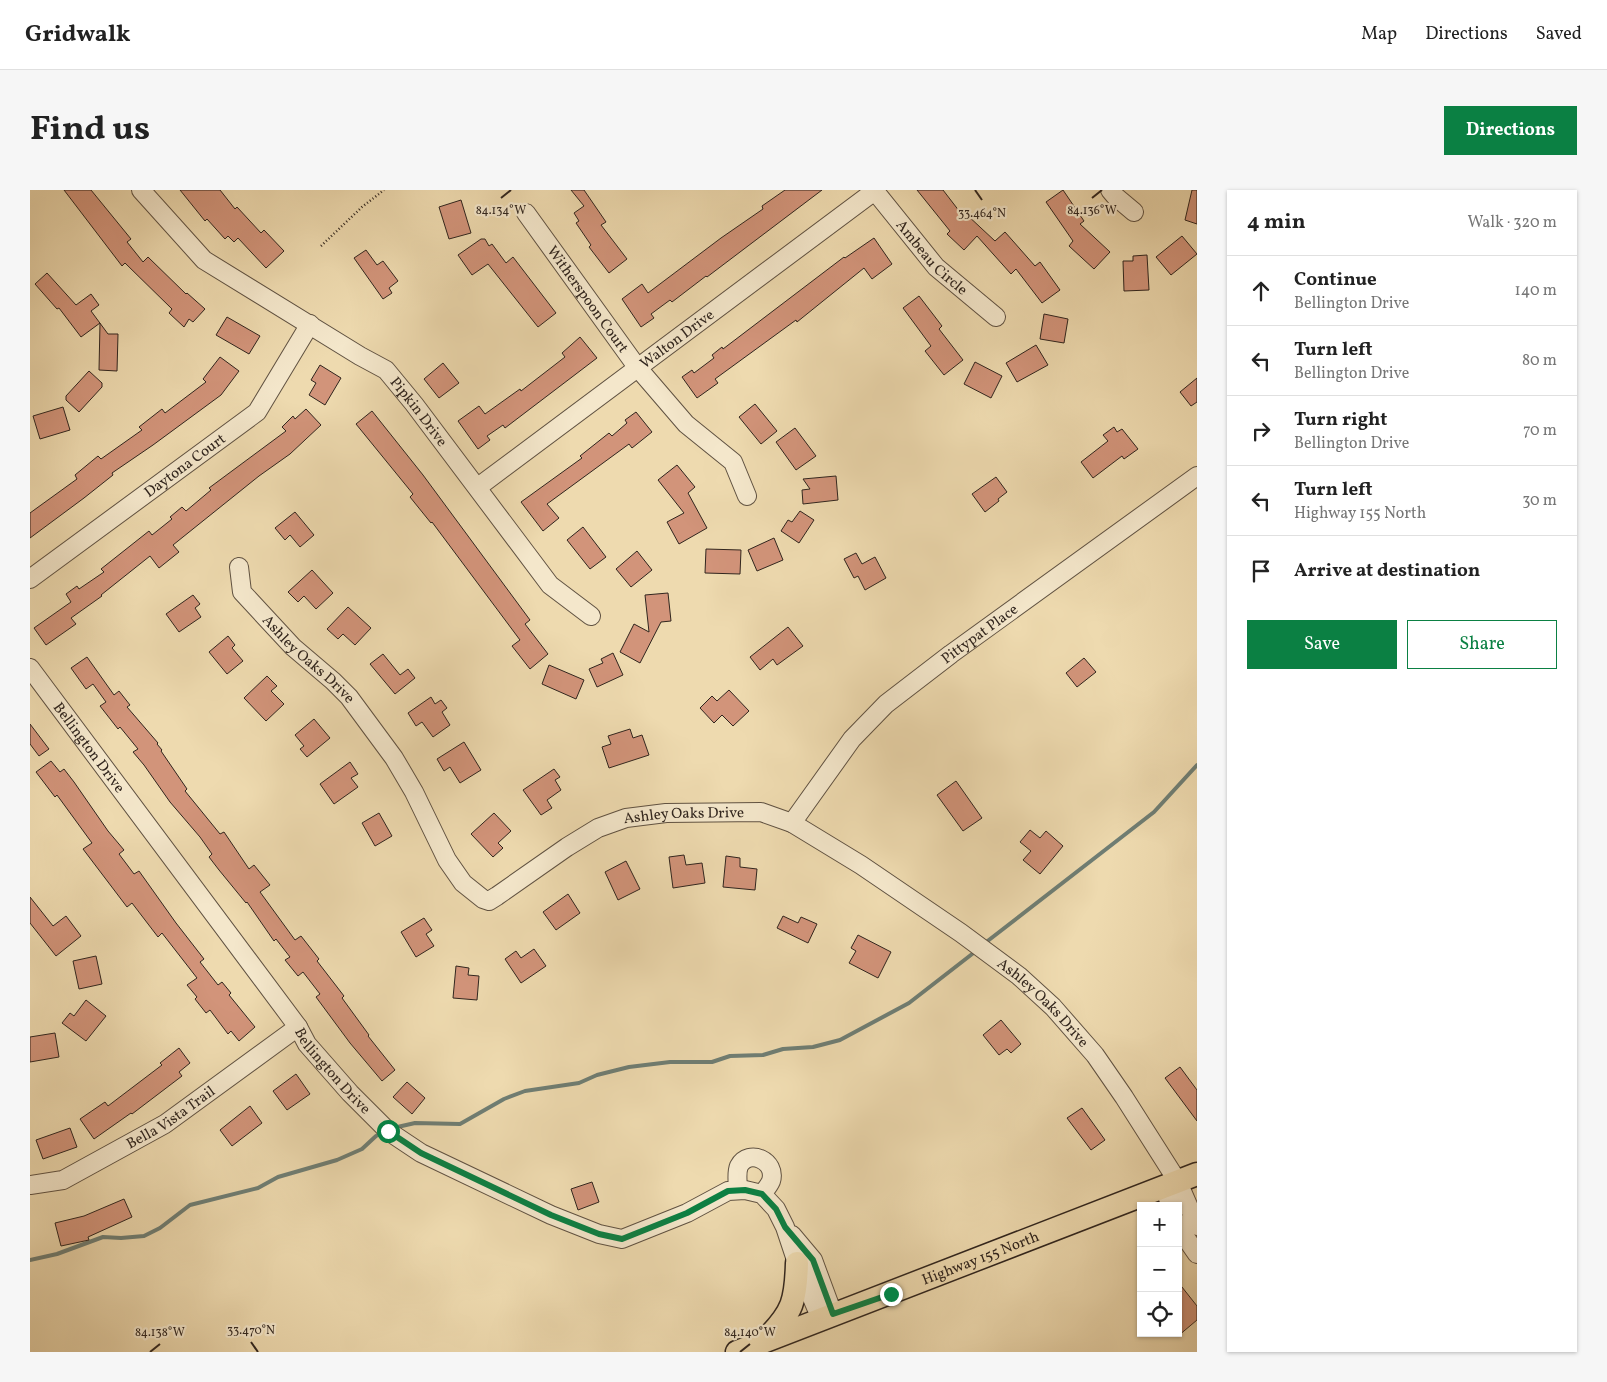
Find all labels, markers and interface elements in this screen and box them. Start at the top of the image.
text: Gridwalk [25,18,131,52]
text: Map [1361,22,1397,47]
text: Directions [1425,22,1508,47]
text: Saved [1536,22,1582,47]
text: Find us [30,106,150,154]
button: Directions [1444,106,1577,155]
text: 84.134°W [476,203,526,219]
text: 84.136°W [1067,203,1117,219]
text: 33.464°N [958,206,1006,222]
text: 4 min [1247,208,1306,237]
text: Walk · 320 m [1467,212,1557,234]
street label: Ambeau Circle [890,216,971,301]
street label: Witherspoon Court [541,242,633,358]
text: Continue [1294,267,1377,293]
icon: ahead [1247,277,1275,305]
text: 140 m [1515,280,1557,302]
text: Bellington Drive [1294,293,1409,315]
street label: Walton Drive [636,305,719,375]
text: Turn left [1294,337,1373,363]
icon: left [1247,347,1275,375]
text: 80 m [1522,350,1557,372]
text: Bellington Drive [1294,363,1409,385]
street label: Pipkin Drive [384,373,452,452]
text: Turn right [1294,407,1387,433]
icon: right [1247,417,1275,445]
text: 70 m [1523,420,1557,442]
street label: Daytona Court [140,429,231,503]
text: Bellington Drive [1294,433,1409,455]
text: Turn left [1294,477,1373,503]
icon: left [1247,487,1275,515]
text: 30 m [1522,490,1557,512]
text: Highway 155 North [1294,503,1426,525]
icon: arrive [1247,557,1275,585]
text: Arrive at destination [1294,558,1480,584]
street label: Pittypat Place [937,600,1023,670]
street label: Ashley Oaks Drive [257,611,359,708]
button: Save [1247,620,1397,669]
button: Share [1407,620,1557,669]
street label: Bellington Drive [47,699,129,798]
street label: Ashley Oaks Drive [622,803,744,830]
street label: Ashley Oaks Drive [992,954,1093,1053]
street label: Bellington Drive [288,1024,375,1120]
street label: Bella Vista Trail [123,1082,220,1155]
route start [377,1120,400,1143]
map controls [1137,1202,1182,1337]
button: + [1137,1202,1182,1247]
street label: Highway 155 North [919,1227,1043,1291]
button: − [1137,1247,1182,1292]
route end [880,1283,903,1306]
button: locate [1137,1292,1182,1337]
text: 33.470°N [227,1323,275,1339]
text: 84.138°W [135,1325,185,1341]
text: 84.140°W [724,1325,776,1341]

